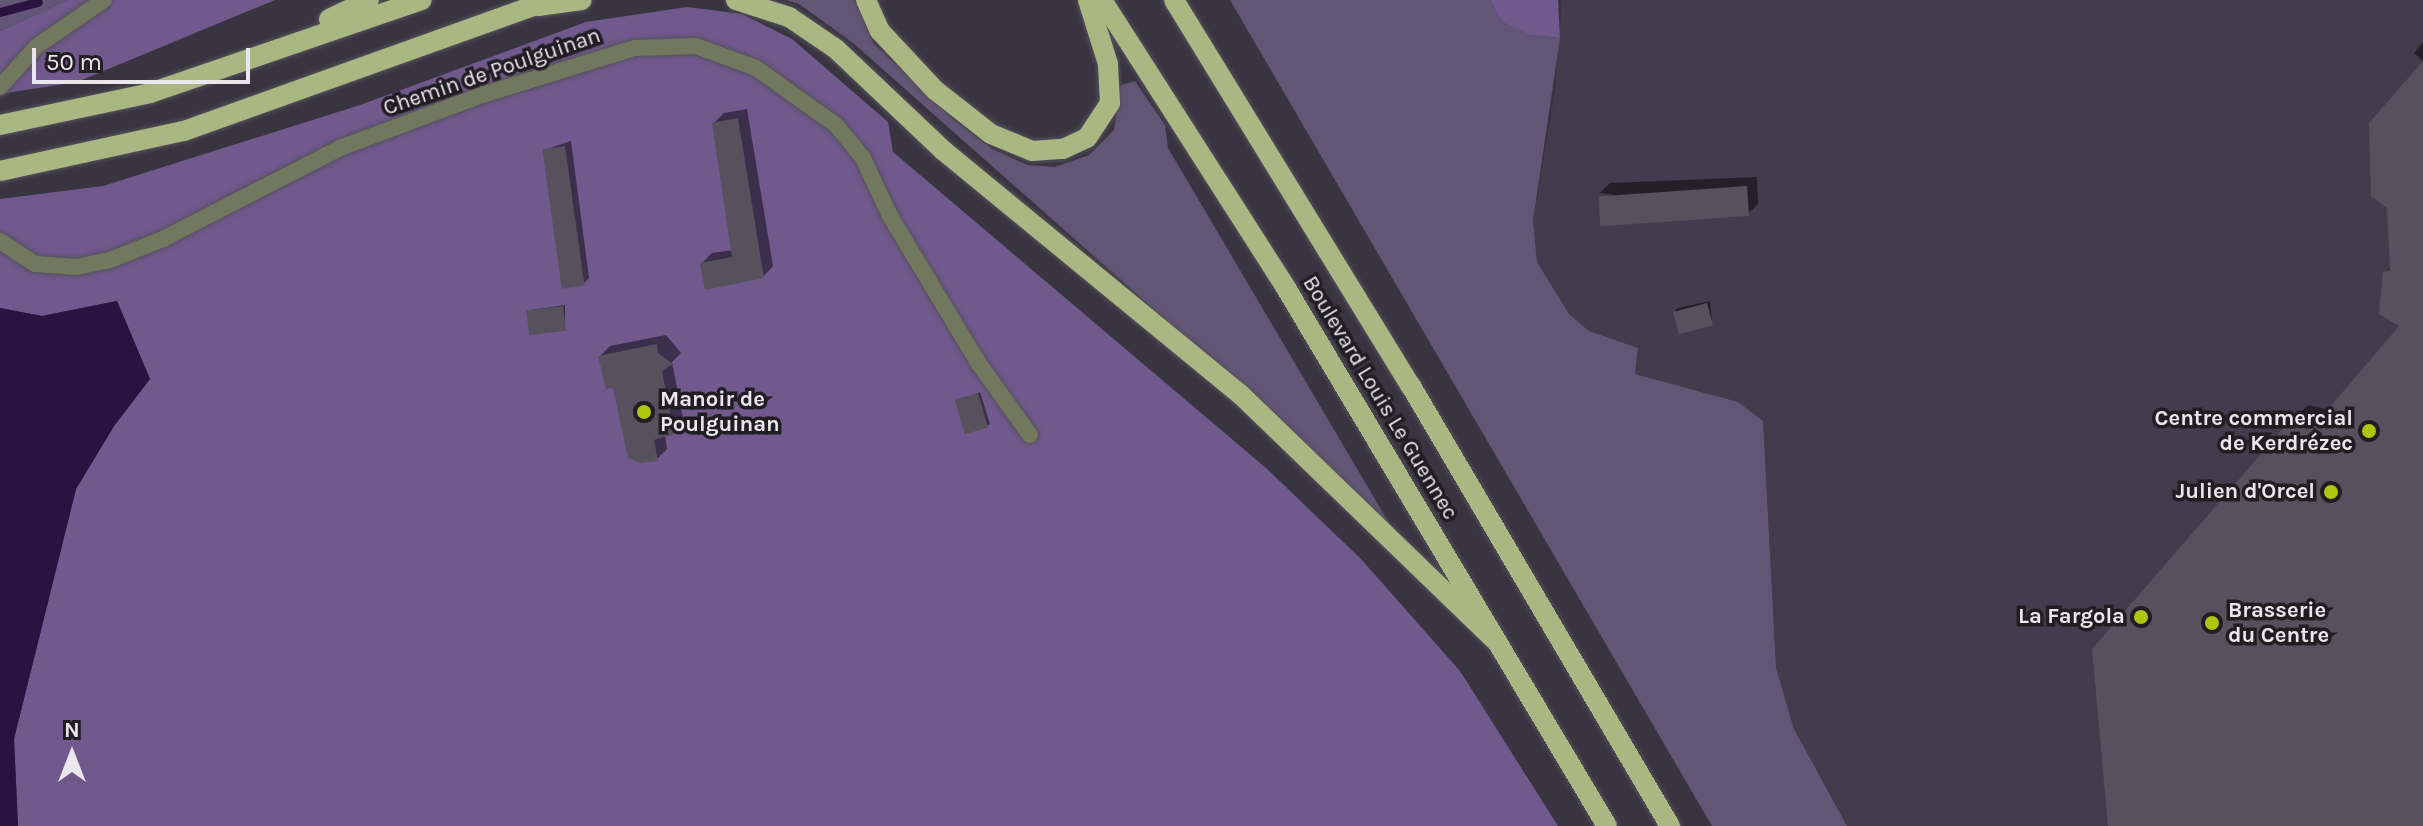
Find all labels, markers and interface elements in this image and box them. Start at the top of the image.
street label: Chemin de Poulguinan [380,22,604,122]
scale bar [36,32,254,82]
text: 50 m [46,48,102,76]
street label: Boulevard Louis Le Guennec [1297,271,1463,525]
place label: Manoir de Poulguinan [660,386,780,438]
marker: Manoir de Poulguinan [635,403,653,421]
place label: Centre commercial de Kerdrézec [2155,405,2353,456]
marker: Centre commercial de Kerdrézec [2360,422,2378,440]
place label: Julien d'Orcel [2175,479,2315,505]
marker: Julien d'Orcel [2322,483,2340,501]
place label: Brasserie du Centre [2228,597,2329,648]
place label: La Fargola [2018,604,2125,630]
marker: La Fargola [2132,608,2150,626]
marker: Brasserie du Centre [2203,614,2221,632]
north arrow [32,714,112,794]
text: N [64,717,80,743]

